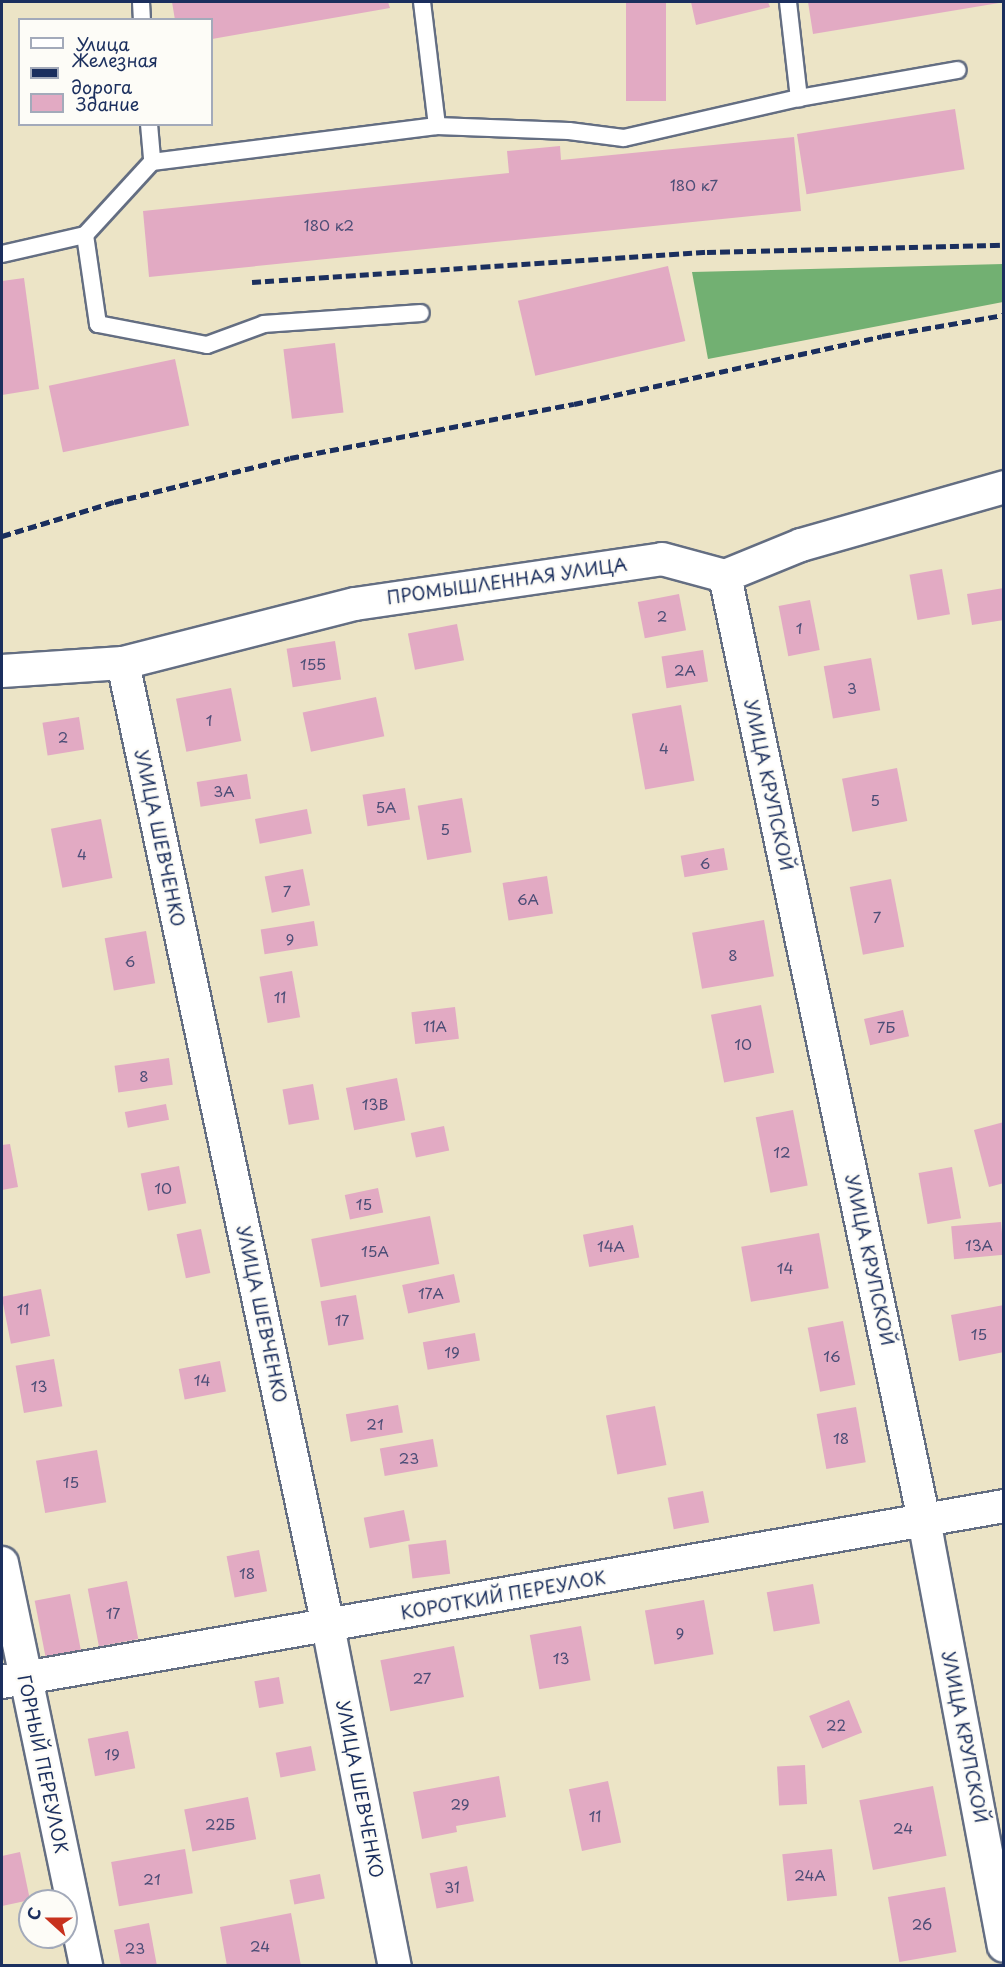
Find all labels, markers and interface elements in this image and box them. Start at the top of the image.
legend [18,18,213,126]
text: Улица [76,30,130,57]
text: Железная дорога [71,46,158,100]
text: Здание [76,90,139,117]
house number: 180 к7 [669,176,719,194]
house number: 180 к2 [303,216,355,234]
street label: ПРОМЫШЛЕННАЯ УЛИЦА [386,553,628,609]
house number: 2 [657,607,667,625]
house number: 1 [796,619,802,637]
house number: 155 [300,655,326,673]
house number: 2А [674,661,696,679]
house number: 3 [847,679,857,697]
street label: УЛИЦА КРУПСКОЙ [740,697,798,873]
house number: 1 [206,711,212,729]
house number: 2 [58,728,68,746]
house number: 4 [659,739,669,757]
street label: УЛИЦА ШЕВЧЕНКО [131,748,189,928]
house number: 3А [213,782,235,800]
house number: 5 [870,791,880,809]
house number: 5А [375,798,397,816]
house number: 5 [440,820,450,838]
house number: 4 [77,845,87,863]
house number: 6 [700,854,710,872]
house number: 7 [283,882,291,900]
house number: 6А [517,890,539,908]
house number: 7 [873,908,881,926]
house number: 9 [286,930,294,948]
house number: 8 [728,946,738,964]
house number: 6 [125,952,135,970]
house number: 11 [274,988,286,1006]
house number: 11А [423,1017,447,1035]
house number: 7Б [877,1018,895,1036]
house number: 10 [734,1035,752,1053]
house number: 8 [139,1067,149,1085]
house number: 13В [362,1095,388,1113]
house number: 12 [773,1143,791,1161]
street label: УЛИЦА КРУПСКОЙ [841,1172,899,1348]
house number: 10 [154,1179,172,1197]
house number: 15 [356,1195,372,1213]
street label: УЛИЦА ШЕВЧЕНКО [233,1224,291,1404]
house number: 13А [965,1236,993,1254]
house number: 14А [597,1237,625,1255]
house number: 15А [361,1242,389,1260]
house number: 14 [777,1259,793,1277]
house number: 17А [418,1284,444,1302]
house number: 11 [17,1300,29,1318]
house number: 17 [335,1311,349,1329]
house number: 15 [971,1325,987,1343]
house number: 19 [444,1343,460,1361]
house number: 16 [823,1347,841,1365]
house number: 14 [194,1371,210,1389]
house number: 13 [31,1377,47,1395]
house number: 21 [366,1415,384,1433]
house number: 18 [833,1429,849,1447]
house number: 23 [399,1449,419,1467]
house number: 15 [63,1473,79,1491]
house number: 18 [239,1564,255,1582]
street label: КОРОТКИЙ ПЕРЕУЛОК [399,1566,607,1624]
house number: 17 [106,1604,120,1622]
house number: 9 [676,1624,684,1642]
house number: 13 [553,1649,569,1667]
street label: УЛИЦА КРУПСКОЙ [938,1649,992,1825]
house number: 27 [413,1669,431,1687]
street label: ГОРНЫЙ ПЕРЕУЛОК [13,1673,73,1855]
street label: УЛИЦА ШЕВЧЕНКО [332,1699,388,1879]
house number: 22 [826,1716,846,1734]
house number: 19 [104,1745,120,1763]
house number: 29 [450,1795,470,1813]
house number: 11 [589,1807,601,1825]
house number: 22Б [205,1815,235,1833]
house number: 24 [893,1819,913,1837]
house number: 24А [794,1866,826,1884]
house number: 21 [143,1870,161,1888]
house number: 31 [444,1878,460,1896]
north arrow [18,1889,78,1949]
text: С [20,1903,46,1923]
house number: 26 [912,1915,932,1933]
house number: 24 [250,1937,270,1955]
house number: 23 [125,1939,145,1957]

